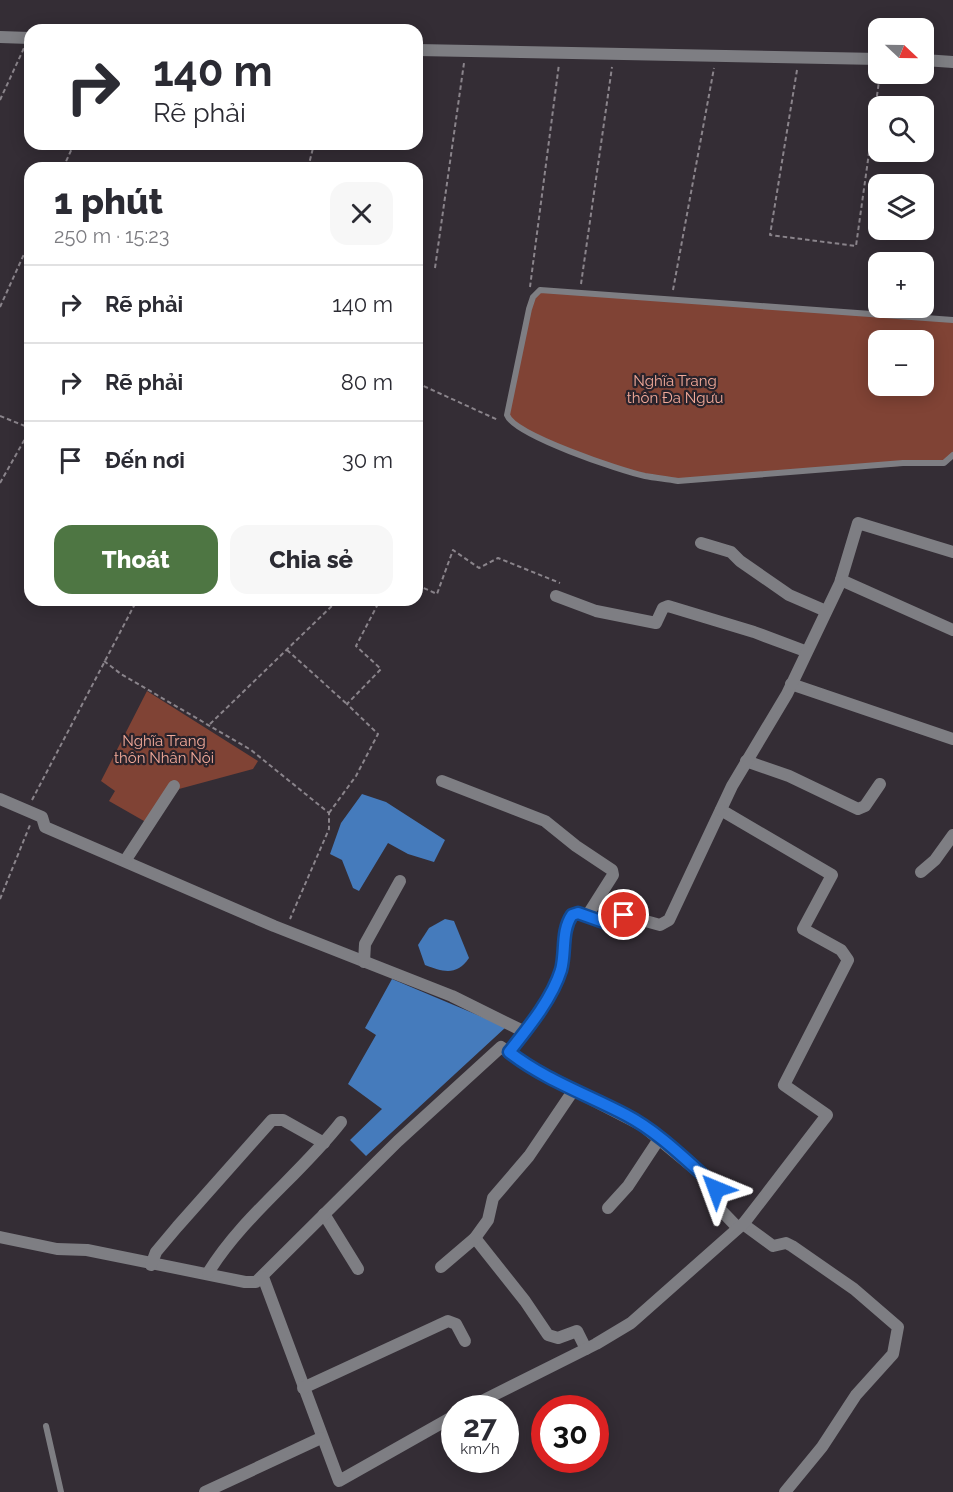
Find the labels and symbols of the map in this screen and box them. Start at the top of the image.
north arrow [868,18,934,84]
park label: Nghĩa Trang thôn Đa Ngưu [627,372,723,407]
park label: Nghĩa Trang thôn Nhân Nội [114,732,214,767]
pin [598,889,649,940]
position arrow [684,1157,748,1221]
speed limit sign: 30 [531,1395,609,1473]

